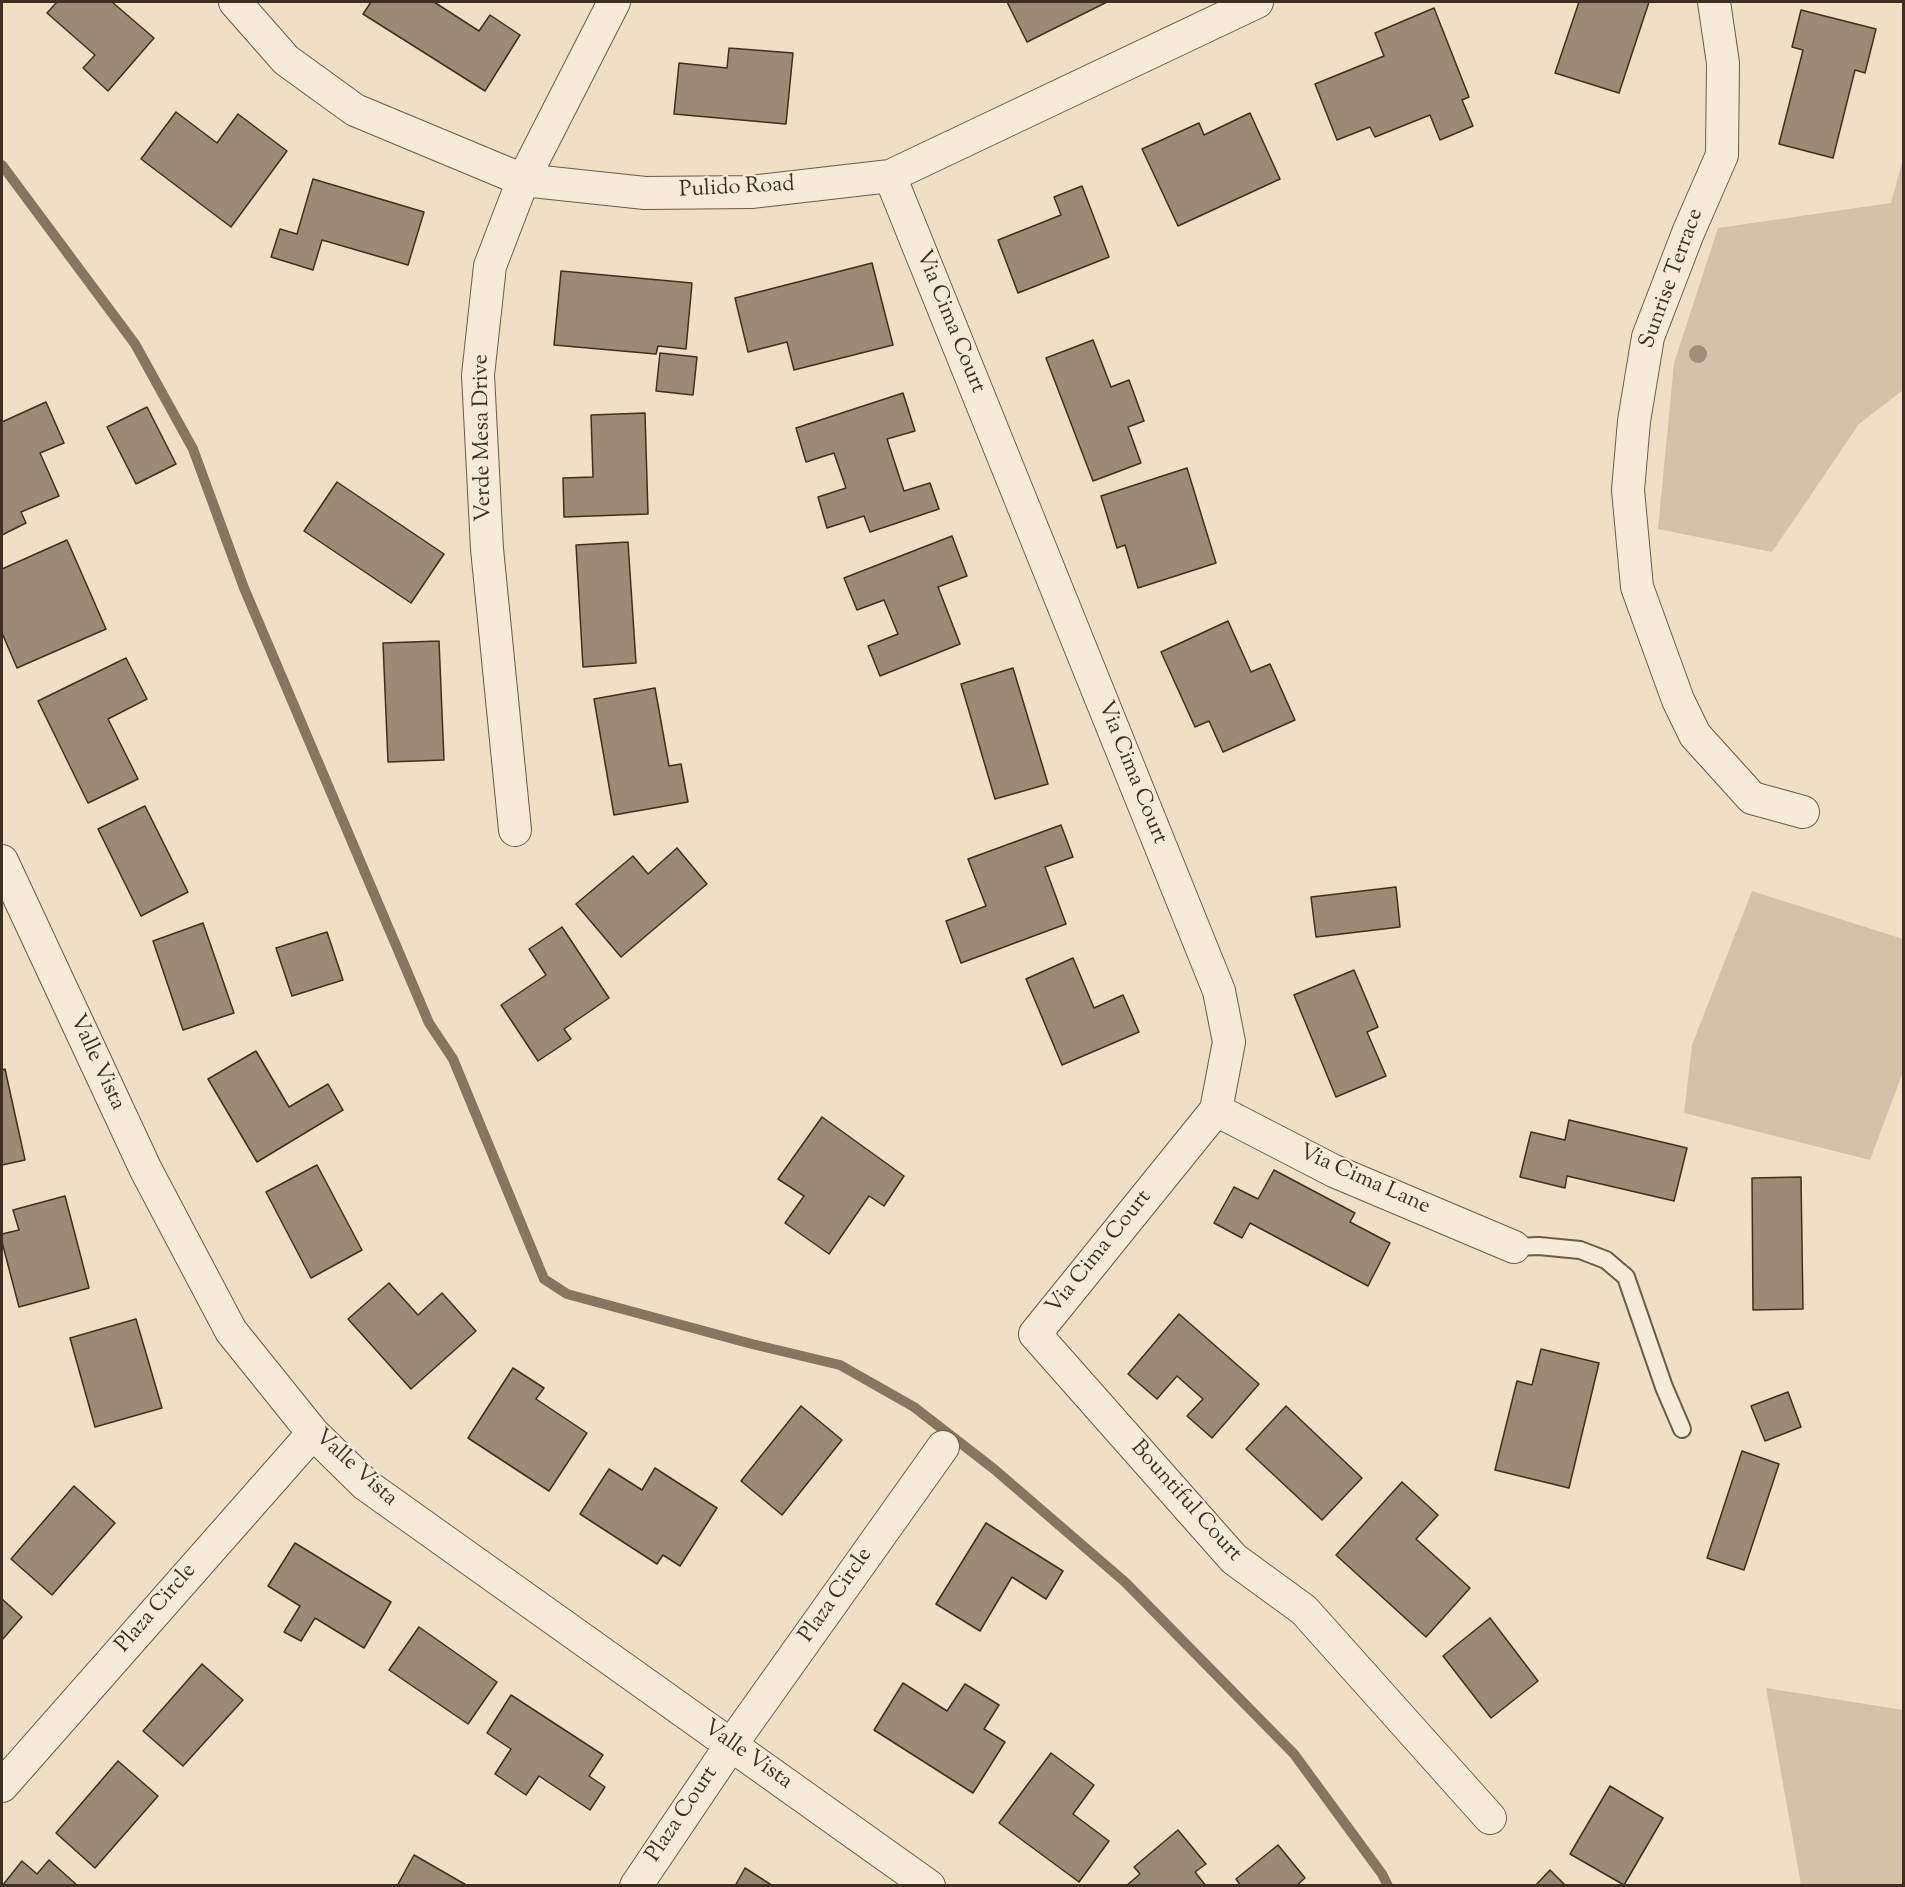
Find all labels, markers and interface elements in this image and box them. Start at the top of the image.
street label: Pulido Road [679,173,795,205]
street label: Sunrise Terrace [1635,205,1711,353]
street label: Via Cima Court [908,247,990,397]
street label: Verde Mesa Drive [469,354,499,522]
street label: Via Cima Court [1090,698,1172,848]
street label: Valle Vista [62,1011,130,1115]
street label: Via Cima Lane [1294,1140,1434,1222]
street label: Via Cima Court [1042,1186,1158,1320]
street label: Valle Vista [308,1425,402,1513]
street label: Bountiful Court [1124,1436,1246,1568]
street label: Plaza Circle [795,1544,879,1648]
street label: Plaza Circle [111,1559,203,1659]
street label: Valle Vista [697,1716,797,1796]
street label: Plaza Court [641,1762,725,1868]

